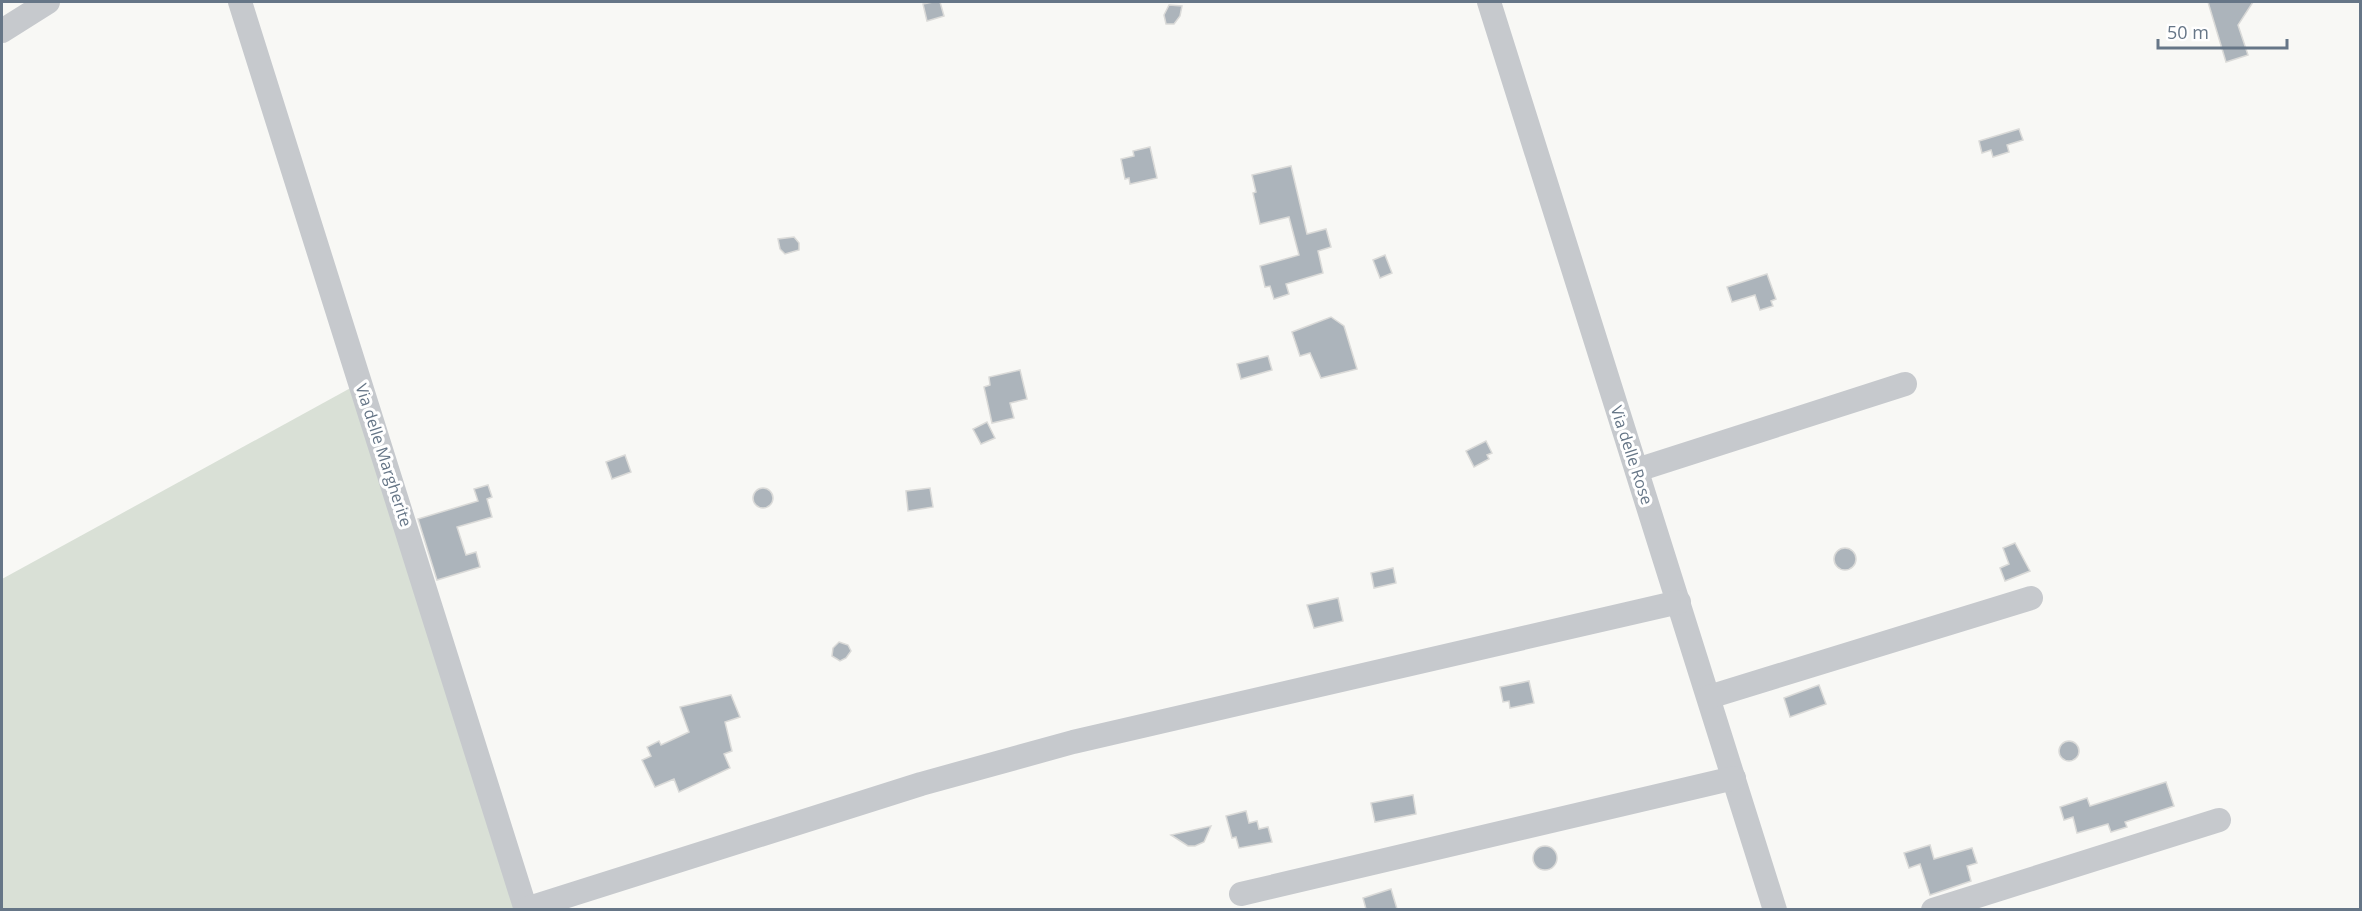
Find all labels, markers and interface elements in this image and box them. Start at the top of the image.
scale bar [2158,12,2287,50]
text: 50 m [2167,20,2209,44]
street label: Via delle Margherite [350,381,418,529]
street label: Via delle Rose [1606,403,1658,507]

